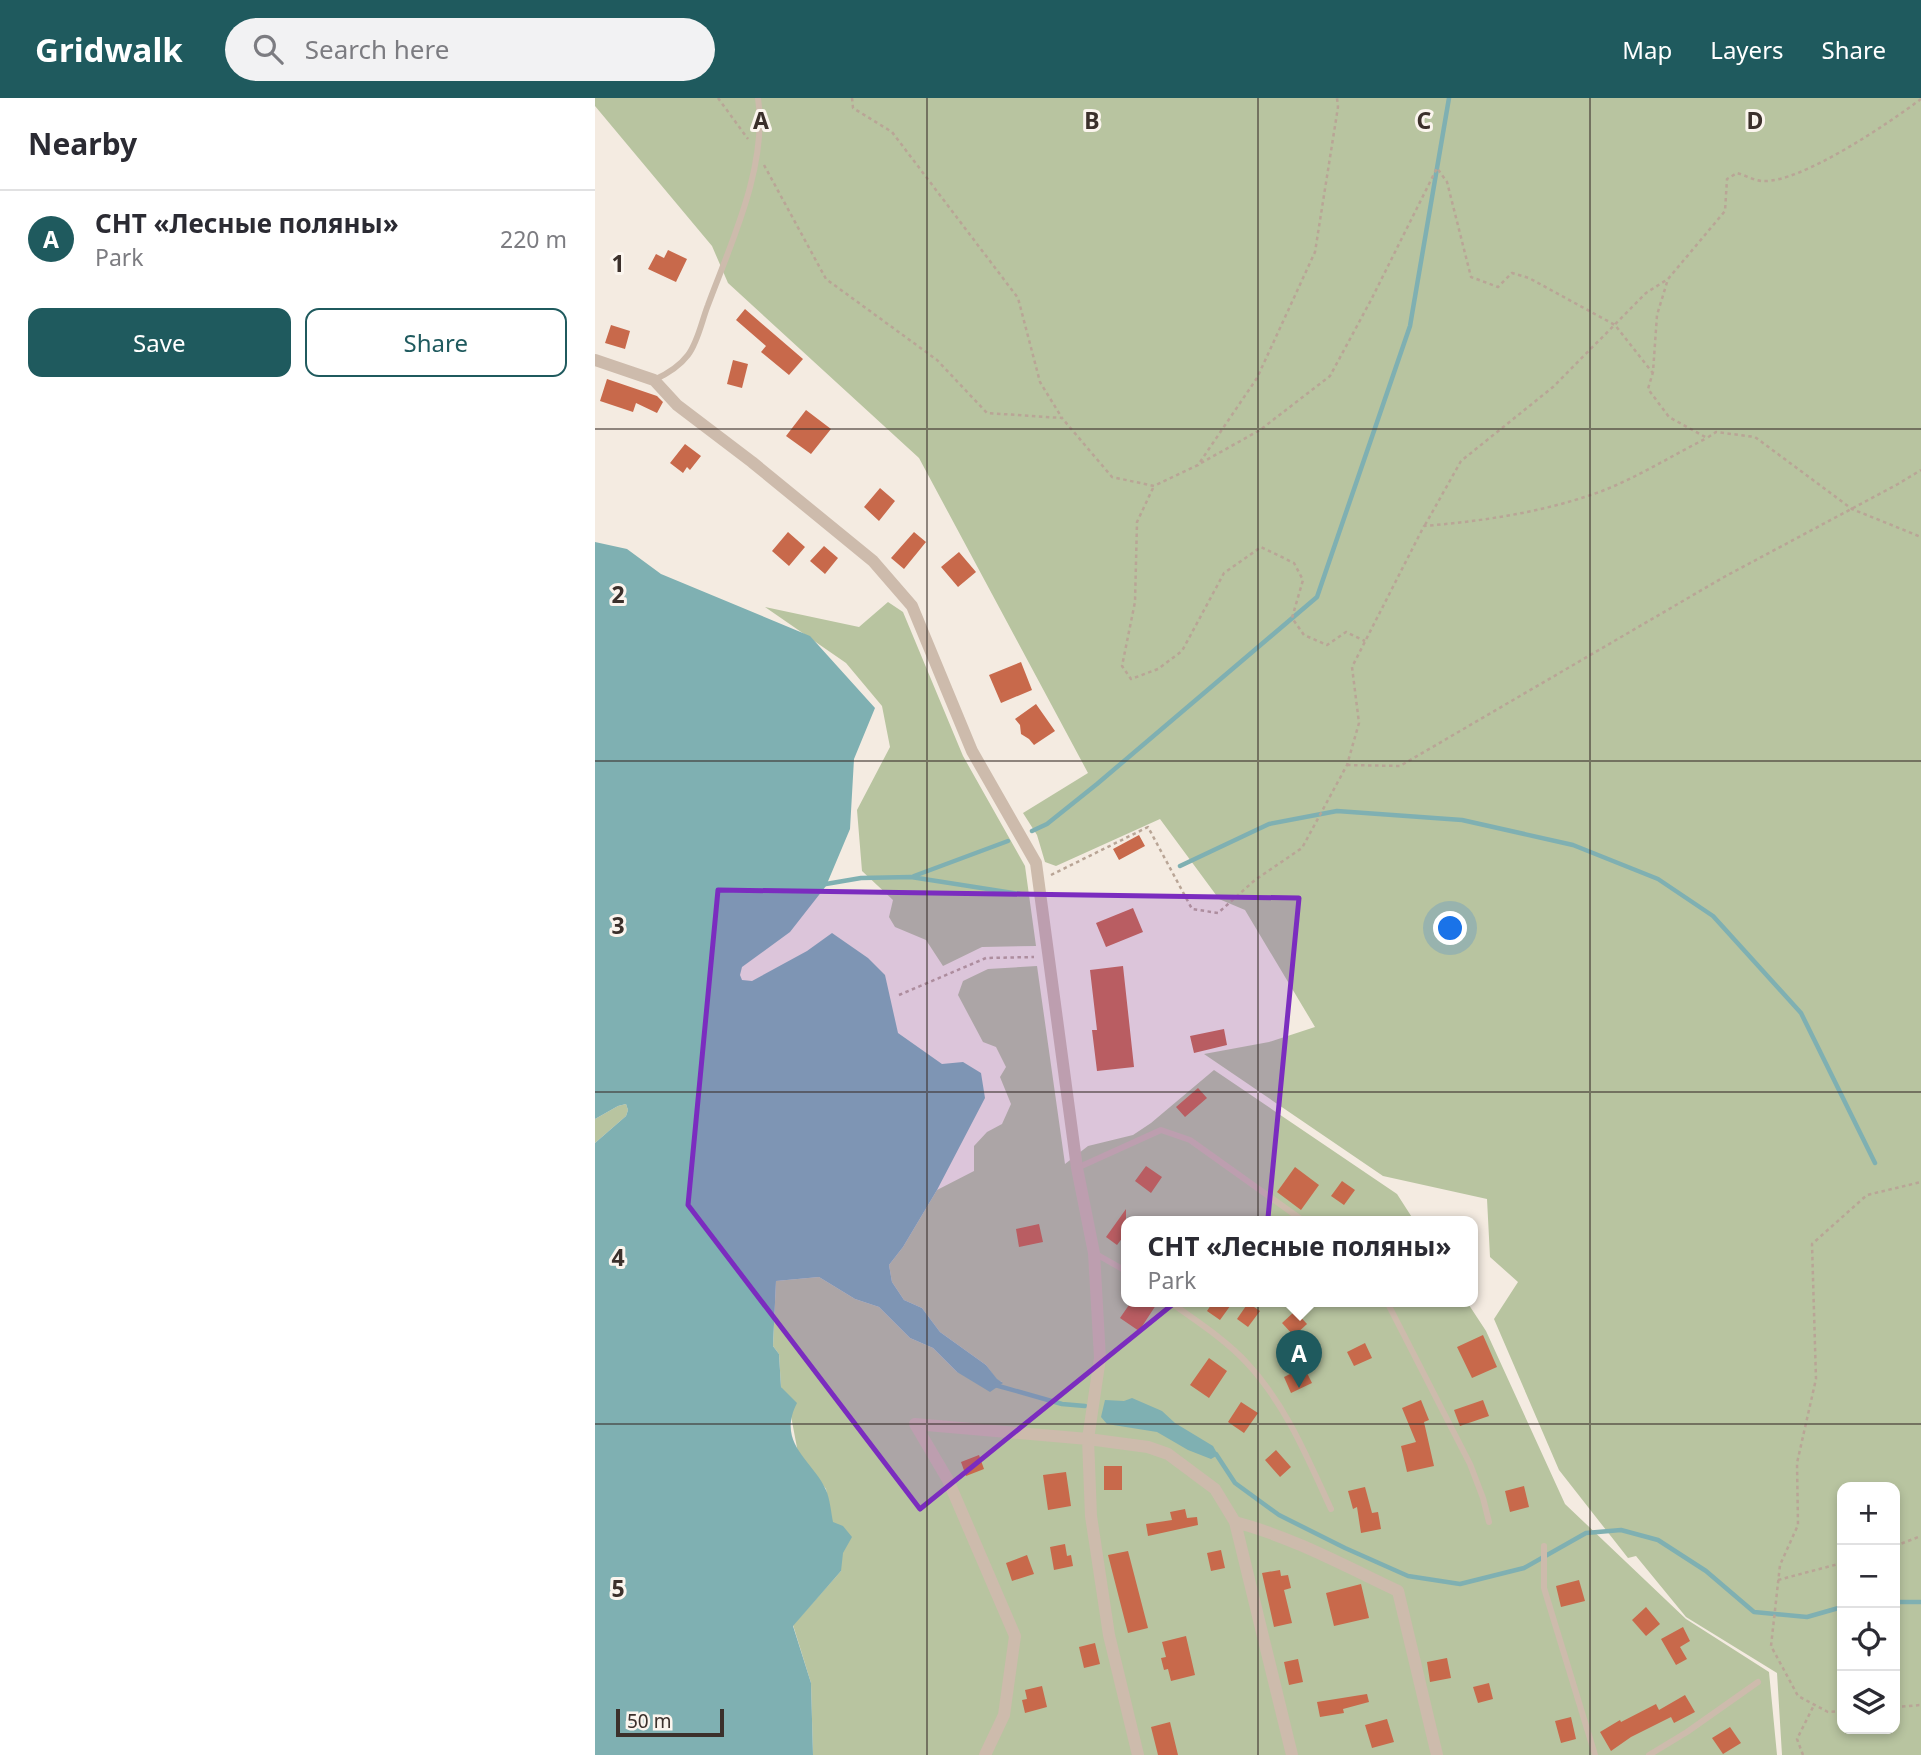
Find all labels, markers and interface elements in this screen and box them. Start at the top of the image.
search box [225,18,715,81]
text: Gridwalk [35,27,183,72]
icon: search [249,30,287,68]
text: Search here [305,31,449,67]
text: Map [1622,33,1672,66]
text: Layers [1710,33,1784,66]
text: Share [1822,33,1886,66]
text: A [753,104,769,136]
text: B [1084,104,1100,136]
text: C [1417,104,1432,136]
text: D [1747,104,1763,136]
text: Nearby [28,123,137,164]
text: СНТ «Лесные поляны» [95,205,399,241]
text: A [43,223,59,255]
text: 220 m [500,223,567,255]
text: Park [95,241,144,273]
text: 1 [611,247,625,279]
button: Save [28,308,291,377]
button: Share [305,308,567,377]
text: 2 [611,578,625,610]
text: 3 [611,909,625,941]
your location [1433,911,1467,945]
popup [1121,1216,1478,1307]
text: СНТ «Лесные поляны» [1148,1228,1451,1264]
text: 4 [611,1241,625,1273]
text: Park [1148,1264,1196,1296]
pin: A [1276,1330,1322,1388]
map controls [1837,1482,1900,1734]
button: + [1837,1482,1900,1545]
button: − [1837,1545,1900,1608]
text: 5 [611,1572,625,1604]
button: locate [1837,1608,1900,1671]
button: layers [1837,1671,1900,1734]
scale bar [616,1706,725,1738]
text: 50 m [627,1708,671,1734]

